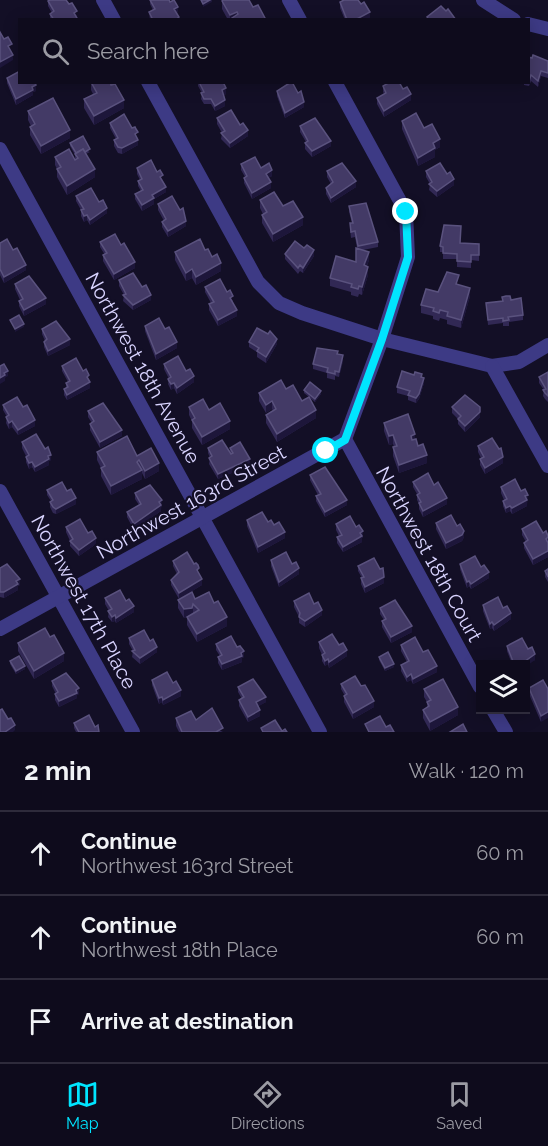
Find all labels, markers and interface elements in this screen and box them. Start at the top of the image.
search box [18,18,530,84]
icon: search [39,35,72,68]
text: Search here [87,38,209,64]
route end [392,198,418,224]
street label: Northwest 18th Avenue [80,268,206,468]
route start [312,437,338,463]
street label: Northwest 163rd Street [92,440,290,564]
street label: Northwest 18th Court [371,462,487,646]
street label: Northwest 17th Place [26,511,142,693]
map controls [476,660,530,714]
button: layers [476,660,530,714]
text: 2 min [24,756,91,786]
text: Walk · 120 m [409,759,524,783]
text: Continue [81,828,177,854]
icon: ahead [24,837,57,870]
text: 60 m [476,841,524,865]
text: Northwest 163rd Street [81,854,293,878]
text: Continue [81,912,177,938]
icon: ahead [24,921,57,954]
text: 60 m [476,925,524,949]
text: Northwest 18th Place [81,938,278,962]
icon: arrive [24,1005,57,1038]
text: Arrive at destination [81,1008,294,1034]
tab: Map [66,1078,99,1133]
tab: Directions [231,1078,305,1133]
tab: Saved [436,1078,482,1133]

